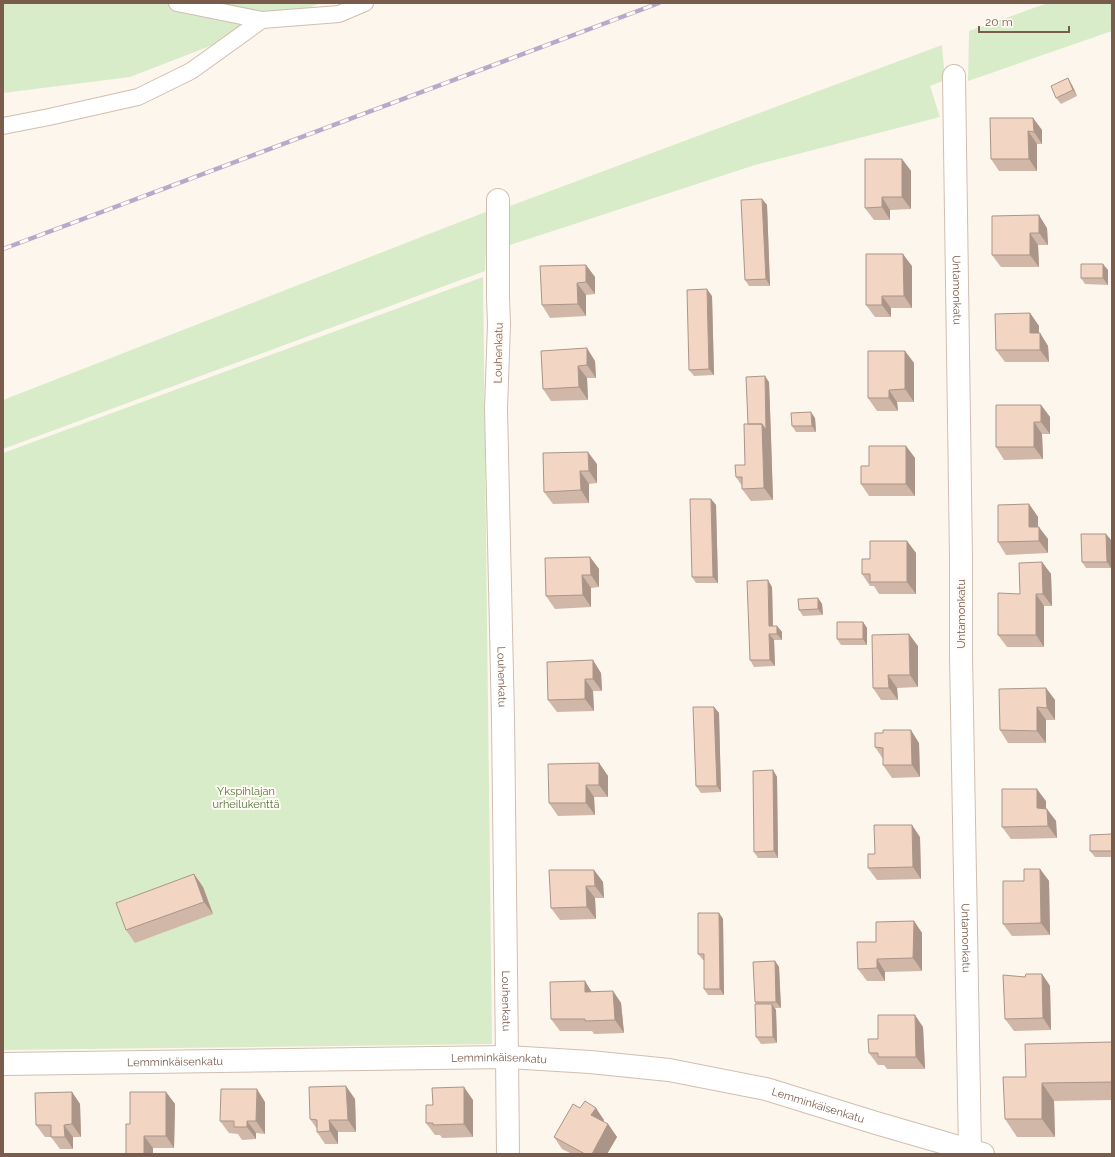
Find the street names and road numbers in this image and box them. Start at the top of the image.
street label: Untamonkatu [950,255,964,325]
street label: Louhenkatu [491,323,506,383]
street label: Untamonkatu [955,579,968,649]
street label: Louhenkatu [494,646,509,707]
street label: Untamonkatu [959,903,973,973]
street label: Louhenkatu [499,970,513,1031]
street label: Lemminkäisenkatu [451,1051,547,1066]
street label: Lemminkäisenkatu [127,1055,223,1069]
street label: Lemminkäisenkatu [770,1085,866,1126]

